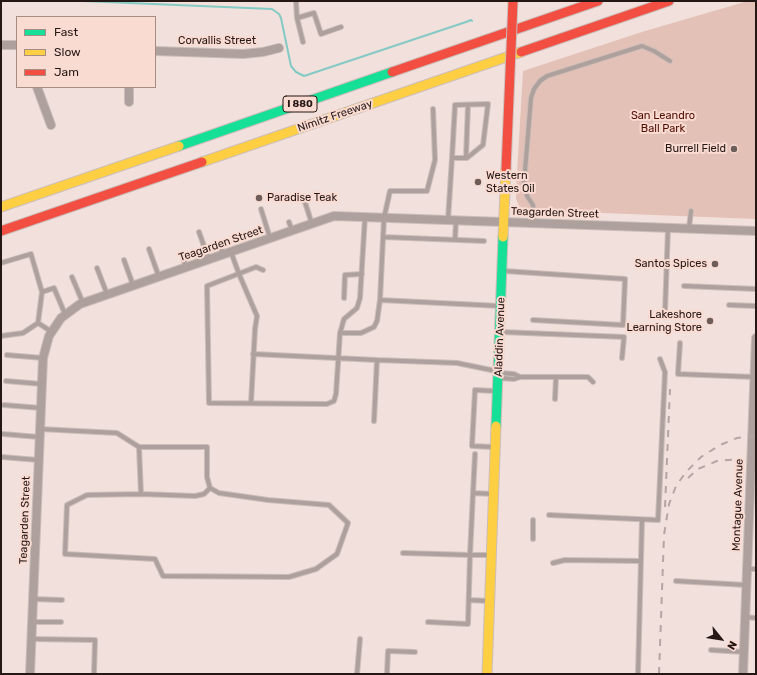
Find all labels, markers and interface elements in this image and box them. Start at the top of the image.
legend [16,16,156,88]
text: Fast [54,25,78,39]
street label: Corvallis Street [178,34,256,48]
text: Slow [54,45,81,59]
text: Jam [54,65,79,79]
road number: I 880 [283,96,317,112]
street label: Nimitz Freeway [296,97,374,135]
park label: San Leandro Ball Park [631,109,695,135]
place label: Burrell Field [665,142,726,156]
marker: Burrell Field [729,144,739,154]
place label: Western States Oil [486,169,535,195]
marker: Western States Oil [473,177,483,187]
place label: Paradise Teak [267,191,337,205]
marker: Paradise Teak [254,193,264,203]
street label: Teagarden Street [511,205,599,221]
street label: Teagarden Street [177,223,265,265]
place label: Santos Spices [635,257,707,271]
marker: Santos Spices [710,259,720,269]
street label: Aladdin Avenue [492,297,508,377]
place label: Lakeshore Learning Store [627,308,702,334]
marker: Lakeshore Learning Store [705,316,715,326]
street label: Montague Avenue [730,459,746,551]
street label: Teagarden Street [17,476,33,564]
north arrow [701,619,741,659]
text: N [724,639,739,652]

